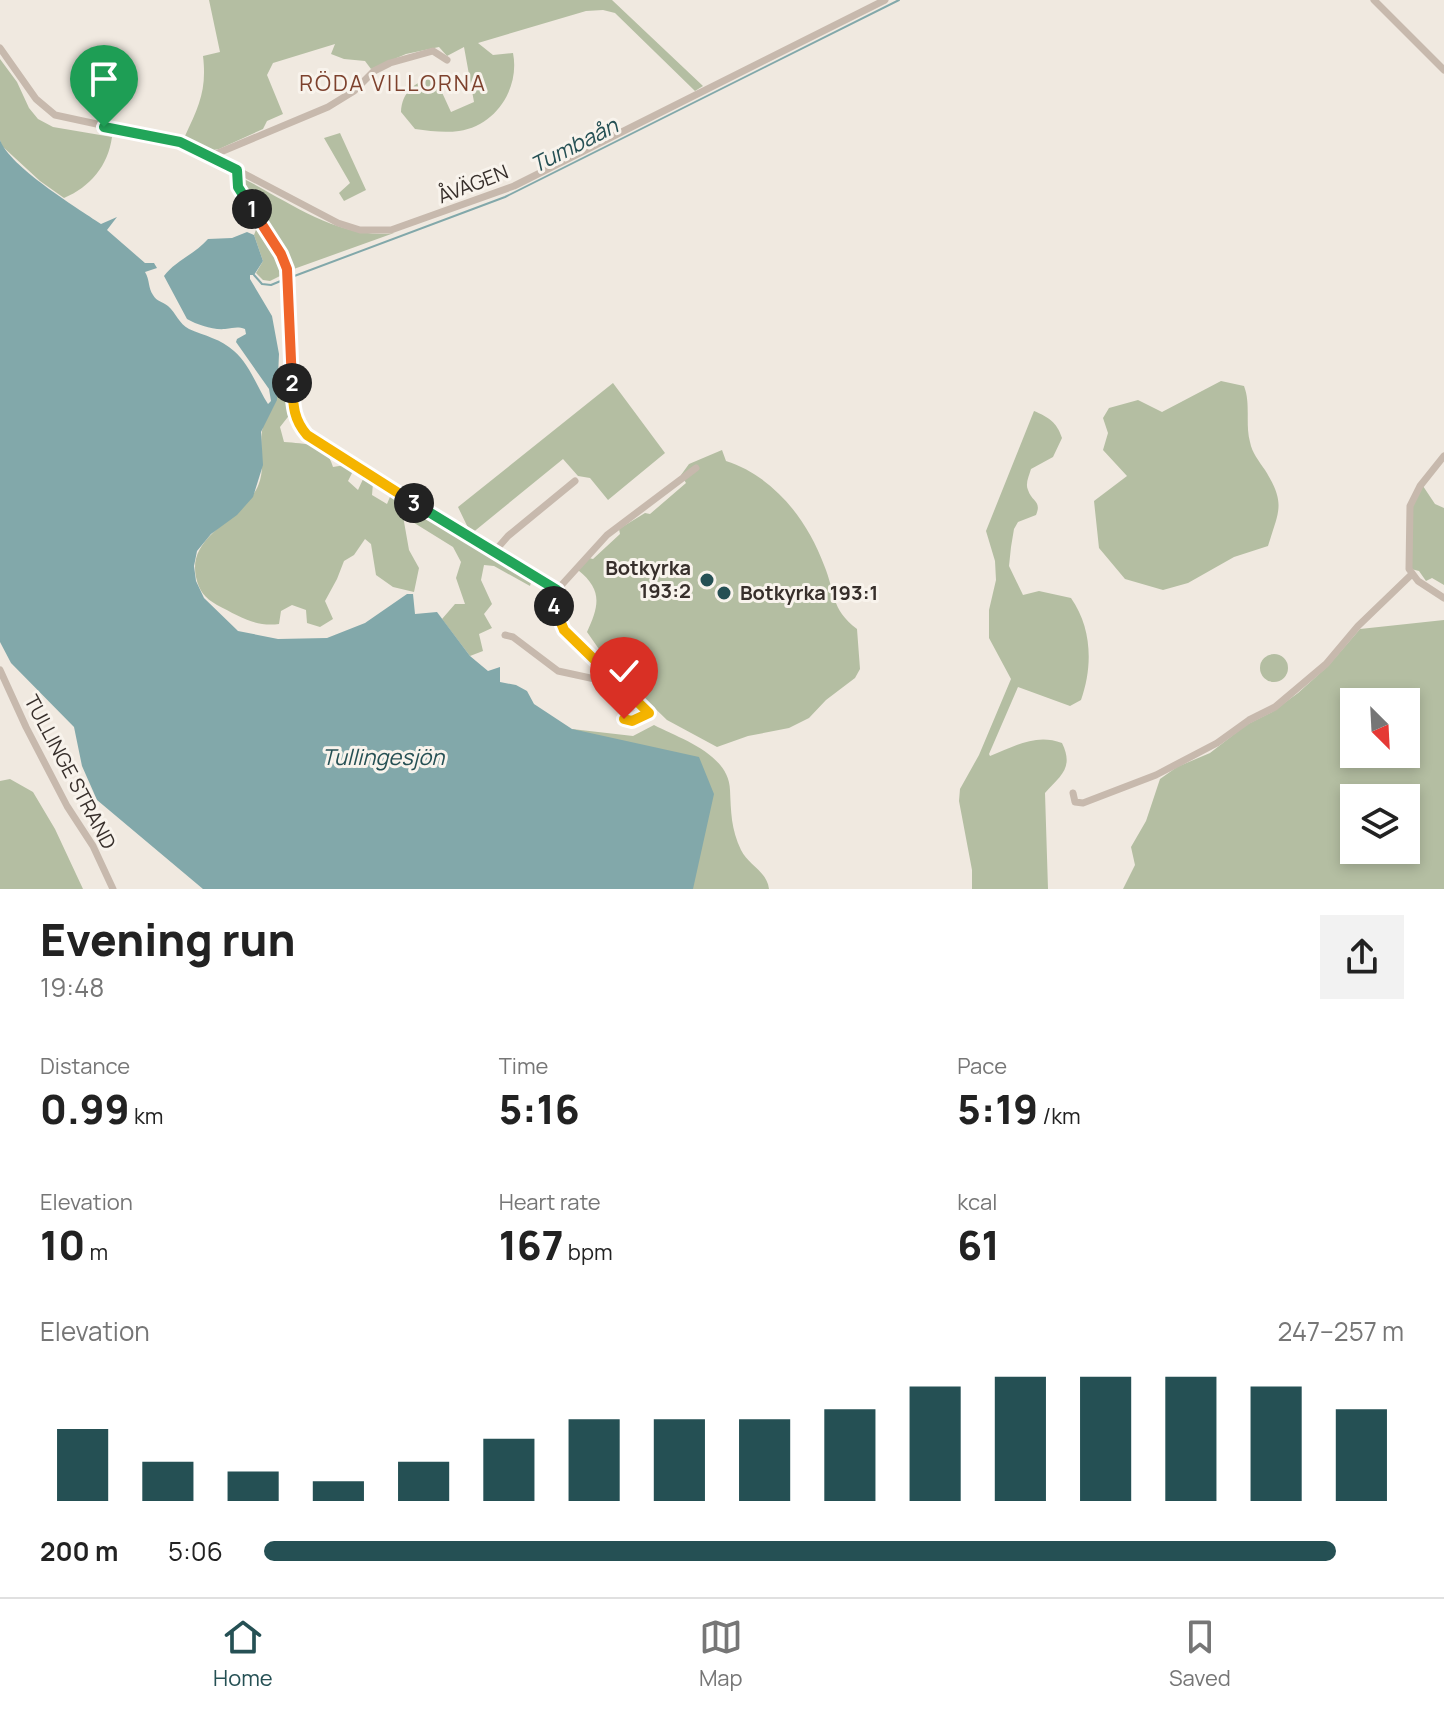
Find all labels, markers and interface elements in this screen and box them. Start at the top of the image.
pin [70,45,138,127]
icon: arrive [82,57,126,101]
district label: RÖDA VILLORNA [299,68,487,98]
water label: Tumbaån [525,110,624,180]
street label: ÅVÄGEN [434,158,512,209]
pin: 1 [232,189,272,229]
text: 1 [247,194,257,224]
pin: 2 [272,363,312,403]
text: 2 [285,368,299,398]
pin: 3 [394,483,434,523]
text: 3 [408,488,420,518]
place label: Botkyrka 193:2 [605,554,691,604]
marker: Botkyrka 193:2 [698,571,716,589]
place label: Botkyrka 193:1 [740,579,878,606]
marker: Botkyrka 193:1 [715,584,733,602]
pin: 4 [534,586,574,626]
text: 4 [547,591,561,621]
pin [590,637,658,719]
icon: check [602,649,646,693]
north arrow [1340,688,1420,768]
map controls [1340,688,1420,864]
street label: TULLINGE STRAND [18,690,122,854]
water label: Tullingesjön [322,742,445,772]
button: layers [1340,784,1420,864]
text: Evening run [40,909,296,969]
button: share [1320,915,1404,999]
text: 19:48 [40,969,104,1005]
text: Distance [40,1051,130,1081]
text: Time [499,1051,548,1081]
text: Pace [957,1051,1007,1081]
text: 0.99 [40,1081,130,1136]
text: 5:16 [499,1081,580,1136]
text: 5:19 [957,1081,1038,1136]
text: km [130,1101,164,1131]
text: /km [1038,1101,1081,1131]
text: Elevation [40,1187,133,1217]
text: Heart rate [499,1187,601,1217]
text: kcal [957,1187,997,1217]
text: 10 [40,1217,85,1272]
text: 167 [499,1217,563,1272]
text: 61 [957,1217,1000,1272]
text: m [85,1237,108,1267]
text: bpm [563,1237,613,1267]
text: Elevation [40,1313,150,1349]
text: 247–257 m [1277,1313,1404,1349]
text: 200 m [40,1533,118,1569]
text: 5:06 [168,1533,223,1569]
tab: Home [213,1615,273,1693]
tab: Map [699,1615,743,1693]
tab: Saved [1169,1615,1231,1693]

